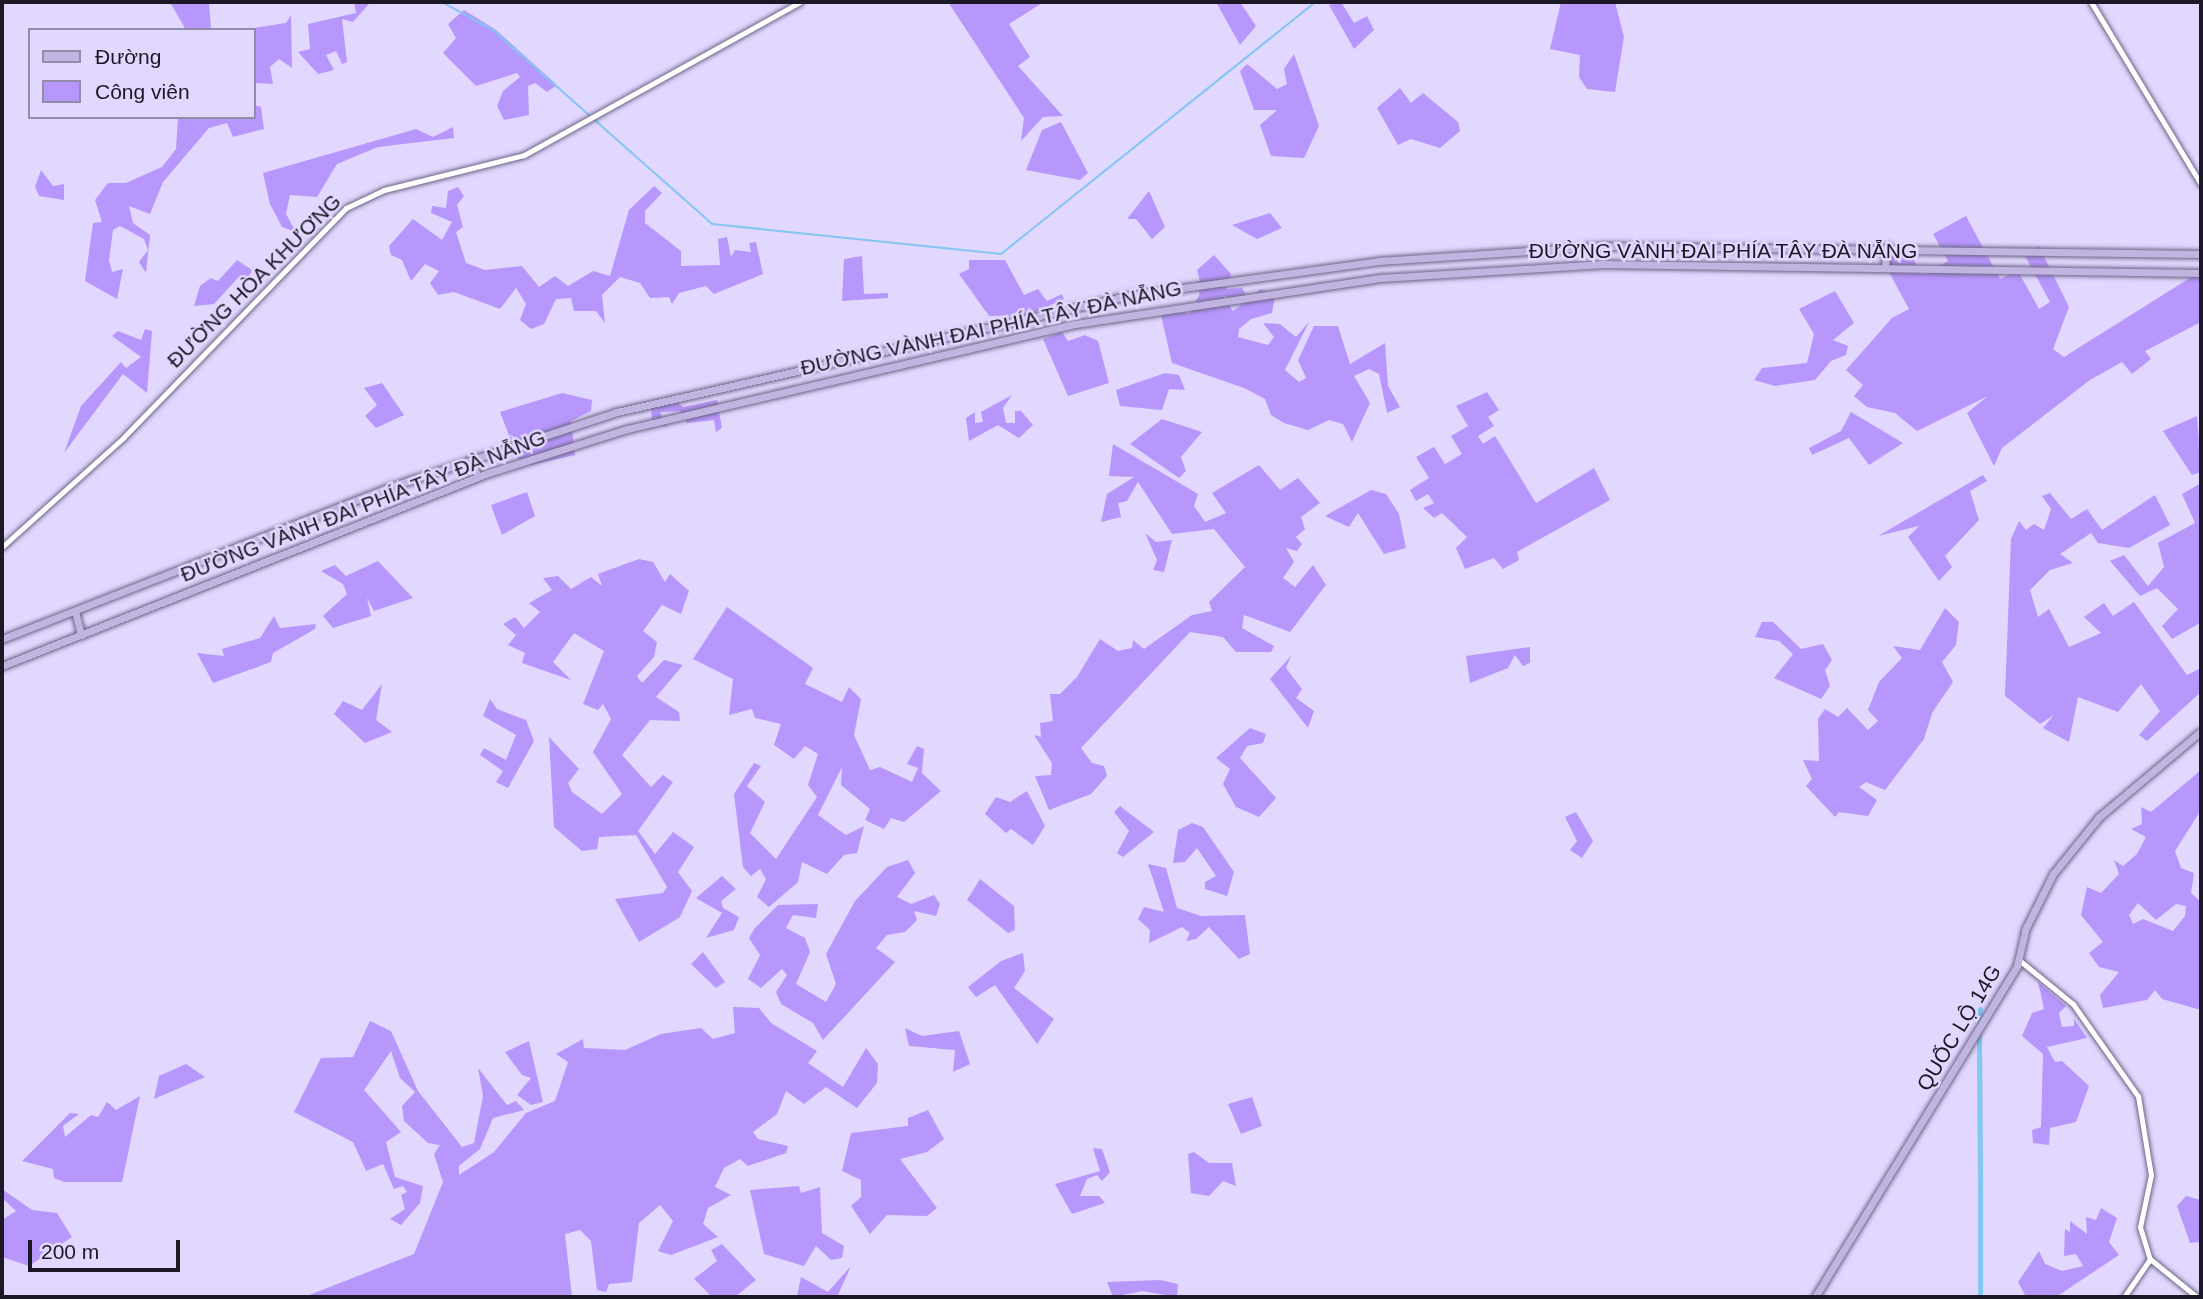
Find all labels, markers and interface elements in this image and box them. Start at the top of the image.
legend [28,28,256,119]
text: Đường [95,45,161,68]
text: Công viên [95,80,190,103]
street label: ĐƯỜNG HÒA KHƯƠNG [162,189,346,373]
street label: ĐƯỜNG VÀNH ĐAI PHÍA TÂY ĐÀ NẴNG [1528,238,1918,264]
street label: ĐƯỜNG VÀNH ĐAI PHÍA TÂY ĐÀ NẴNG [797,275,1185,381]
street label: ĐƯỜNG VÀNH ĐAI PHÍA TÂY ĐÀ NẴNG [176,424,550,588]
street label: QUỐC LỘ 14G [1912,960,2006,1096]
scale bar [32,1226,184,1270]
text: 200 m [41,1240,99,1263]

